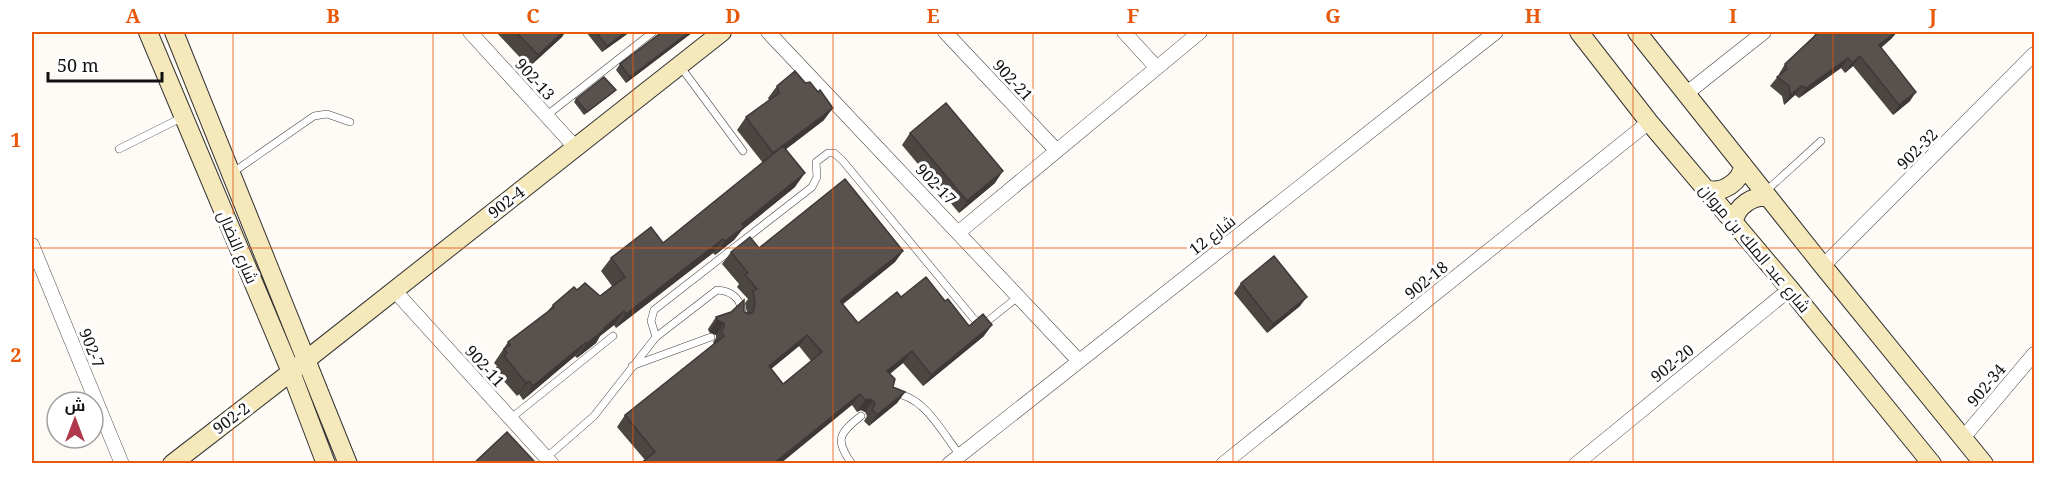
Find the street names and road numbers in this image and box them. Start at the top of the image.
street label: 902-13 [510,53,560,105]
street label: 902-21 [988,54,1038,106]
street label: 902-32 [1892,124,1942,174]
street label: 902-17 [911,158,961,210]
street label: شارع عبد الملك بن مروان [1694,179,1816,318]
street label: 902-4 [483,181,529,223]
street label: شارع النضال [212,207,263,287]
street label: شارع 12 [1184,210,1240,261]
street label: 902-18 [1400,256,1452,304]
street label: 902-7 [74,325,110,371]
street label: 902-20 [1646,339,1698,387]
street label: 902-11 [460,340,510,392]
street label: 902-34 [1962,359,2010,411]
street label: 902-2 [208,397,254,439]

